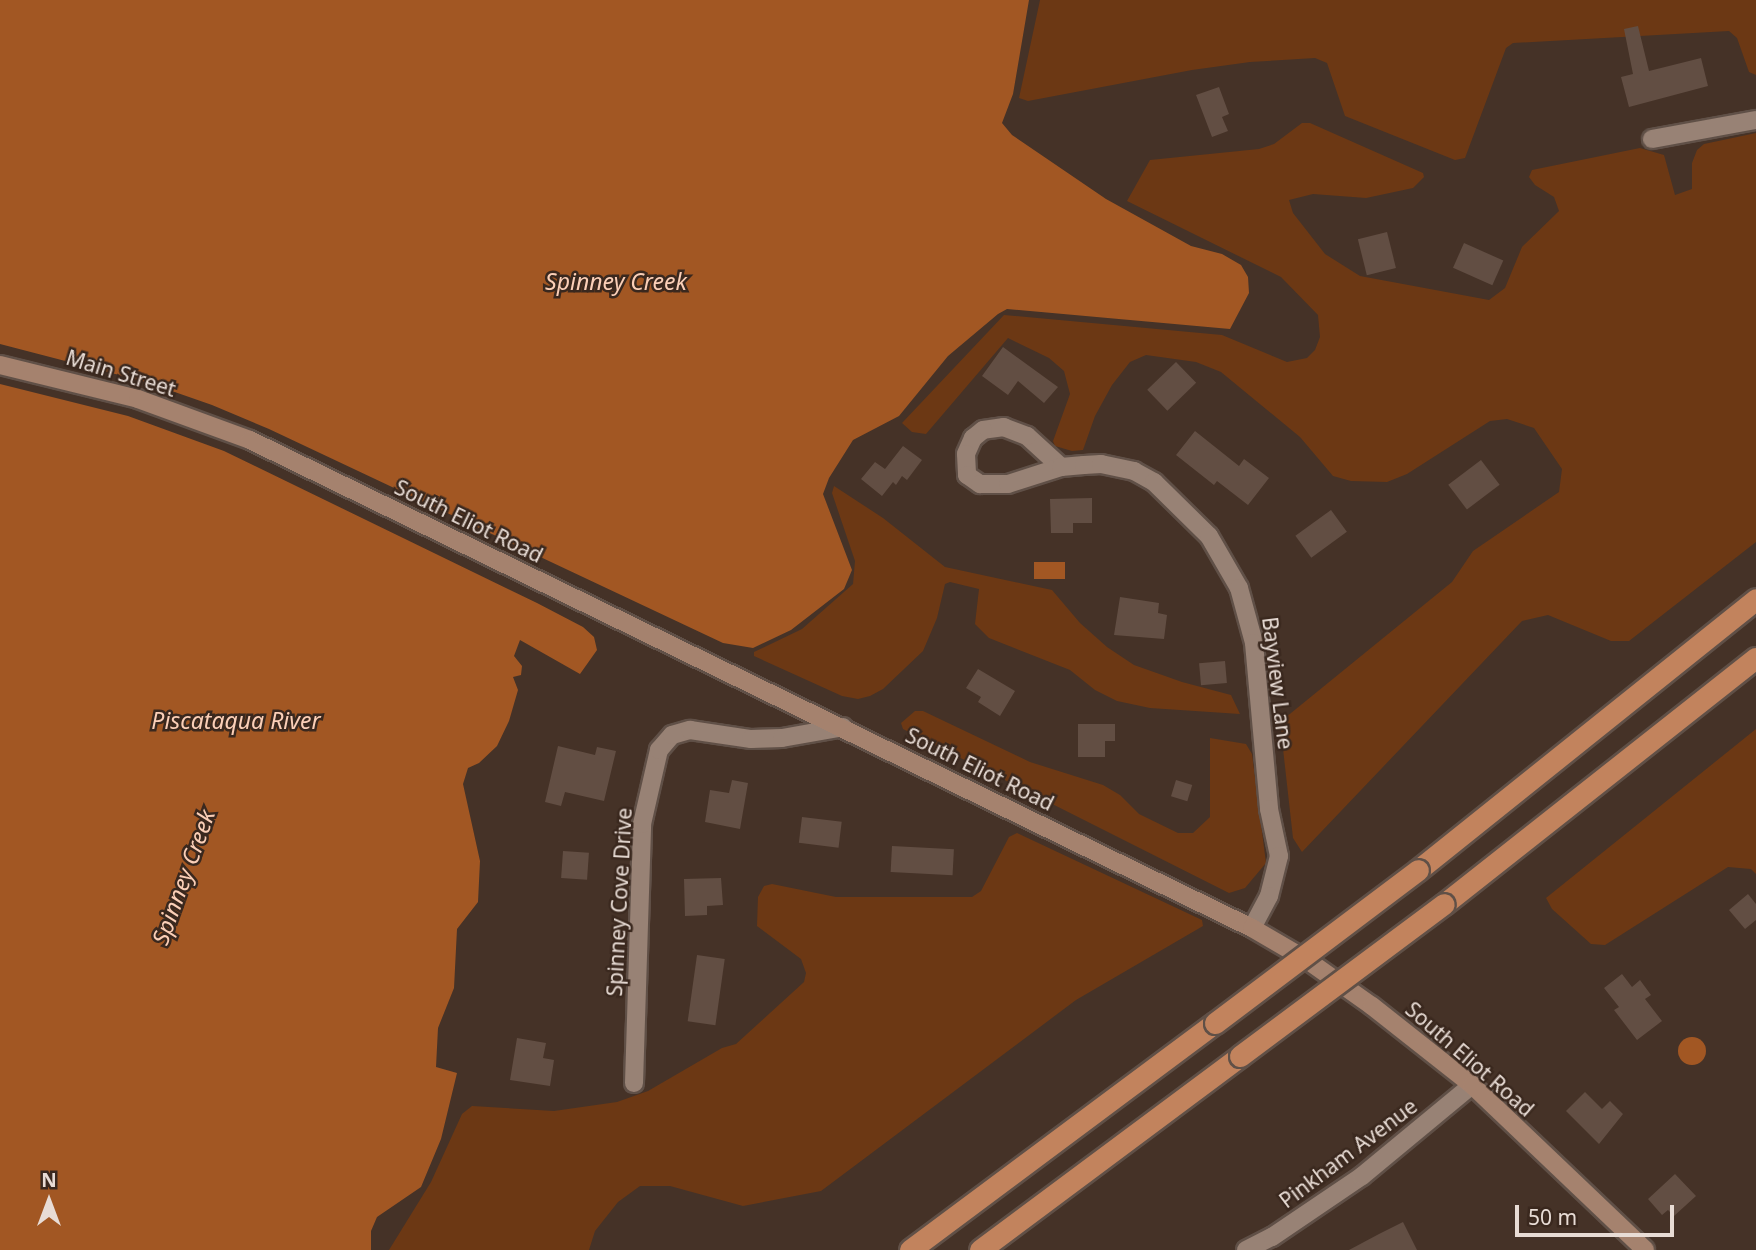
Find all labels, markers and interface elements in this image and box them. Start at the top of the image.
water label: Spinney Creek [545,267,687,295]
street label: Main Street [63,344,179,402]
street label: South Eliot Road [391,474,547,568]
street label: Bayview Lane [1257,615,1299,751]
water label: Piscataqua River [151,706,321,734]
street label: South Eliot Road [902,722,1058,816]
water label: Spinney Creek [146,806,220,948]
street label: Spinney Cove Drive [601,807,637,997]
street label: South Eliot Road [1401,996,1539,1122]
street label: Pinkham Avenue [1274,1093,1422,1213]
north arrow [14,1166,84,1236]
text: N [41,1167,57,1193]
scale bar [1518,1190,1677,1234]
text: 50 m [1528,1203,1577,1231]

